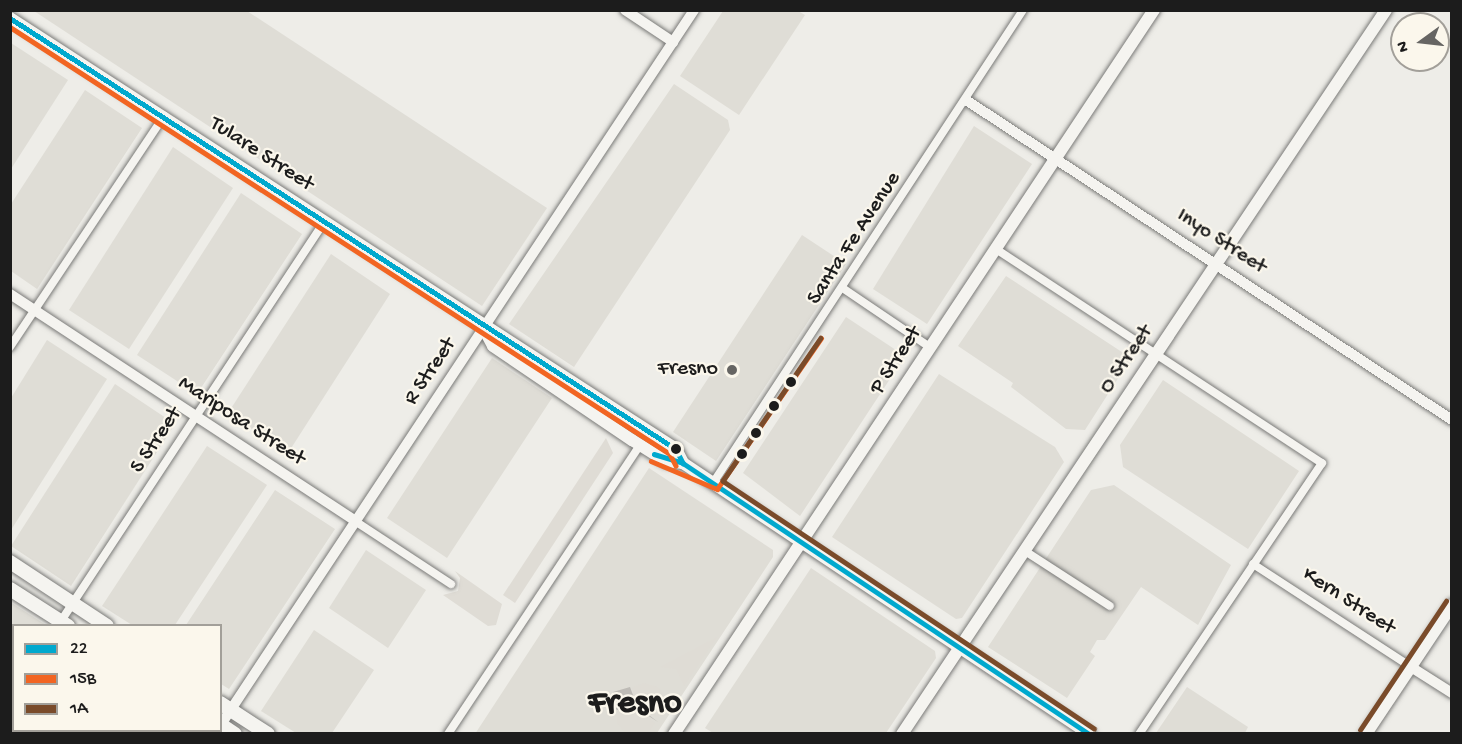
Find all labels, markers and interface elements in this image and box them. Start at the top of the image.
north arrow [1390,12,1450,72]
text: N [1394,39,1415,54]
street label: Tulare Street [204,112,318,198]
street label: Santa Fe Avenue [802,168,908,310]
street label: Inyo Street [1171,203,1271,281]
street label: O Street [1094,321,1160,399]
street label: P Street [865,322,929,400]
street label: R Street [399,333,463,411]
place label: Fresno [658,357,718,383]
marker: Fresno [723,361,741,379]
street label: Mariposa Street [172,371,310,473]
unlabelled marker [785,376,797,388]
unlabelled marker [768,400,780,412]
street label: S Street [125,403,189,479]
unlabelled marker [750,427,762,439]
unlabelled marker [670,443,682,455]
unlabelled marker [736,448,748,460]
street label: Kern Street [1297,562,1399,642]
legend [12,624,222,732]
text: 22 [70,639,88,660]
text: 15B [70,669,96,690]
district label: Fresno [588,686,682,726]
text: 1A [70,699,88,720]

